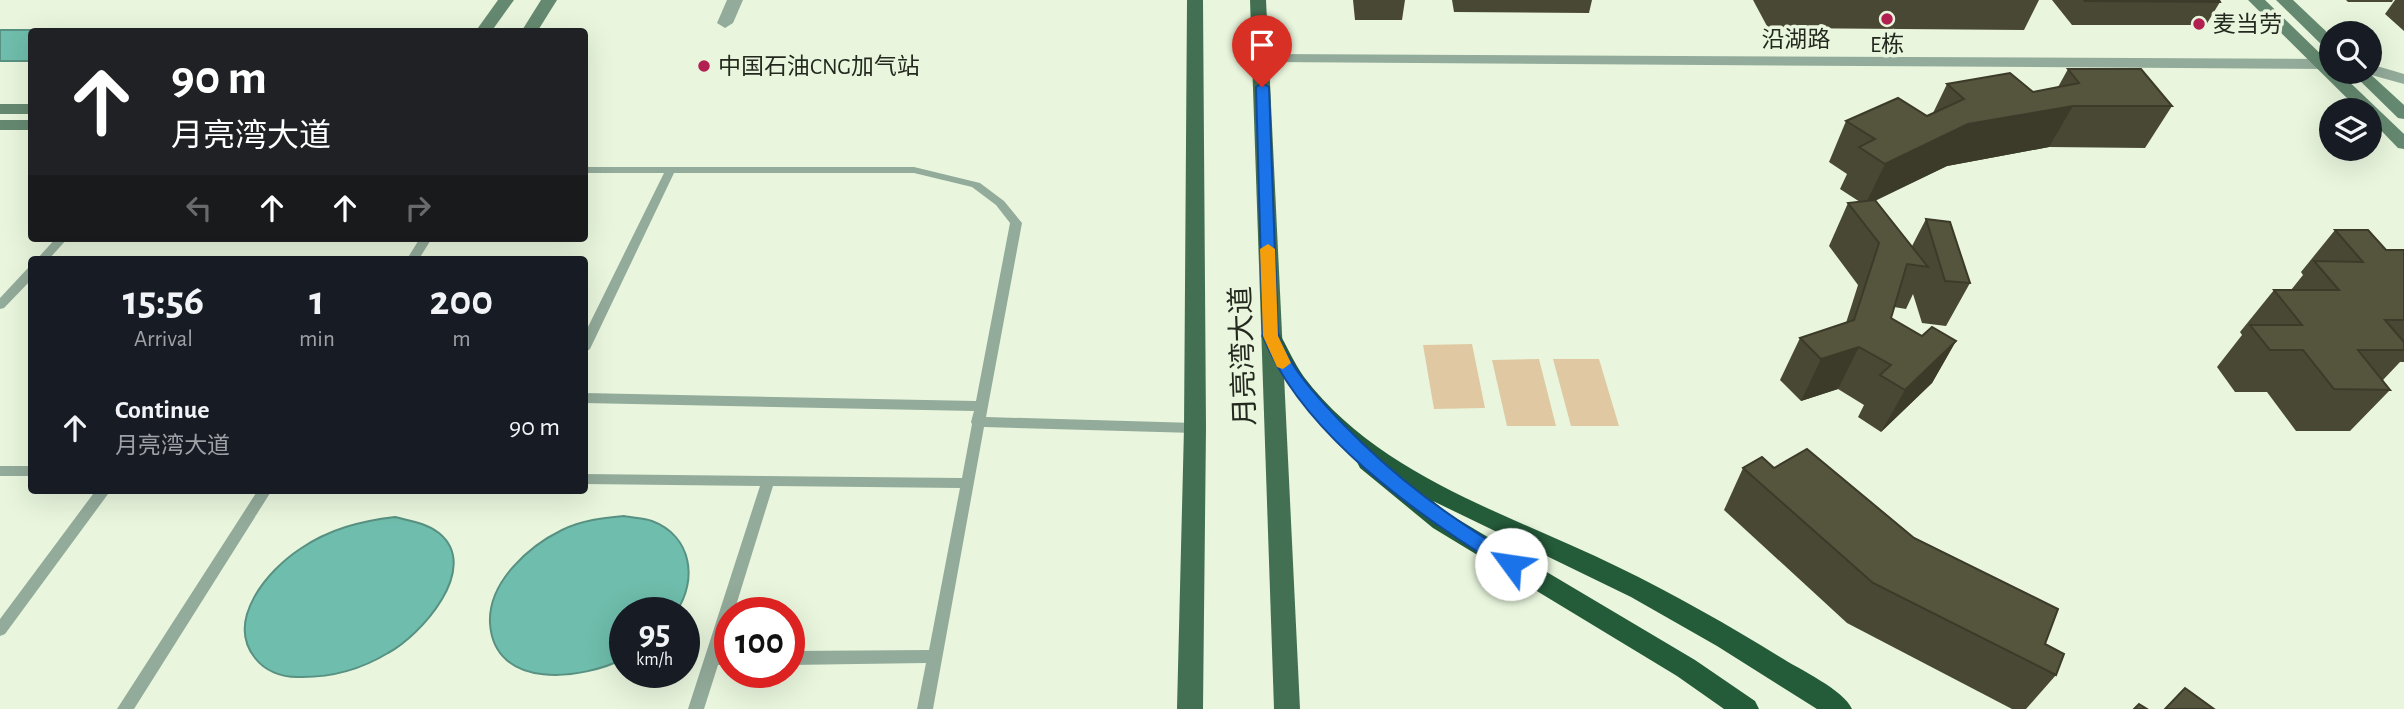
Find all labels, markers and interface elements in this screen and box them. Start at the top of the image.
marker: E栋 [1879,11,1895,27]
place label: 麦当劳 [2213,12,2282,37]
pin [1232,15,1292,87]
marker: 麦当劳 [2191,16,2207,32]
map controls [2319,21,2382,161]
button: search [2319,21,2382,84]
icon: arrive [1243,26,1281,64]
street label: 沿湖路 [1762,27,1831,52]
place label: E栋 [1870,32,1904,57]
text: 90 m [171,54,267,103]
place label: 中国石油CNG加气站 [718,54,920,79]
icon: ahead [56,56,147,147]
marker: 中国石油CNG加气站 [696,58,712,74]
button: layers [2319,98,2382,161]
text: 月亮湾大道 [171,120,331,152]
icon: left [180,189,218,227]
icon: ahead [253,189,291,227]
icon: ahead [326,189,364,227]
icon: right [399,189,437,227]
text: 15:56 [123,280,204,322]
text: 1 [309,280,324,322]
text: 200 [430,280,493,322]
street label: 月亮湾大道 [1226,285,1260,426]
text: Arrival [134,328,193,351]
text: min [299,328,335,351]
text: m [452,328,471,351]
text: Continue [115,397,210,423]
icon: ahead [56,409,94,447]
text: 90 m [509,414,560,440]
text: 月亮湾大道 [115,435,230,458]
position arrow [1474,527,1548,601]
speed limit sign: 100 [714,597,805,688]
text: 95 [638,616,671,651]
text: km/h [636,651,673,669]

